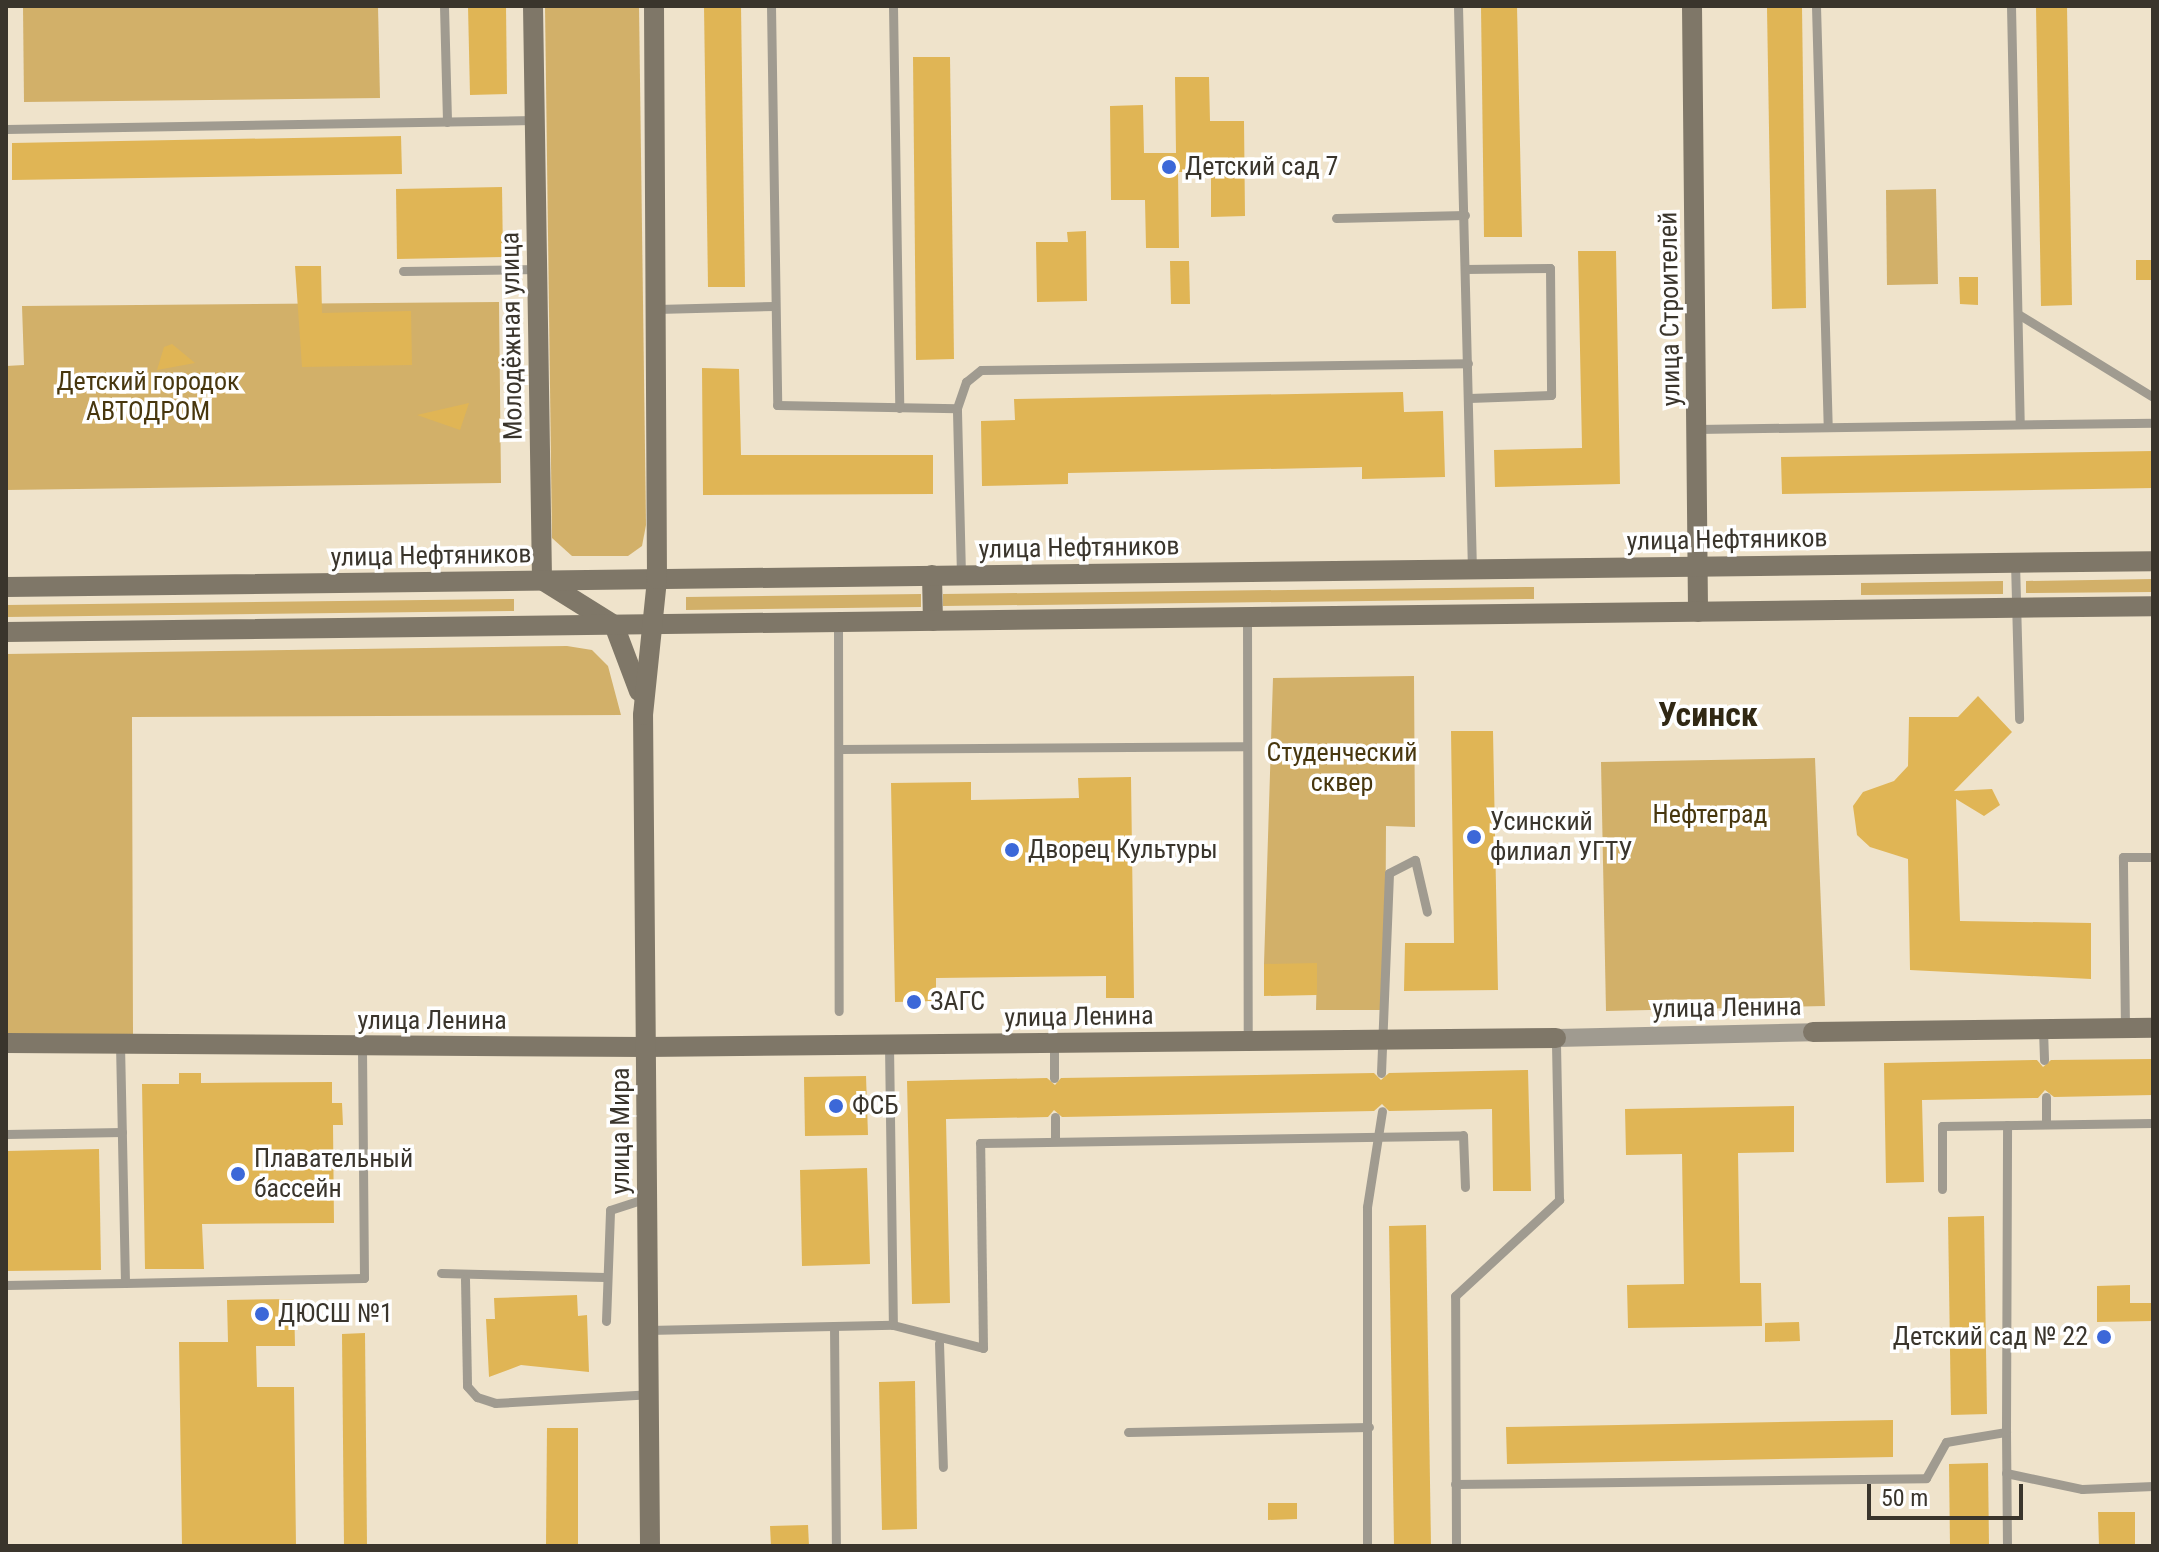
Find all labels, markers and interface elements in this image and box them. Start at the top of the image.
place label: Детский сад 7 [1185,151,1338,183]
marker: Детский сад 7 [1160,158,1178,176]
street label: улица Строителей [1653,211,1687,407]
street label: Молодёжная улица [495,232,529,440]
park label: Детский городок АВТОДРОМ [56,366,240,428]
street label: улица Нефтяников [1626,523,1828,557]
street label: улица Нефтяников [978,531,1180,565]
street label: улица Нефтяников [330,539,532,573]
district label: Усинск [1658,695,1758,735]
park label: Студенческий сквер [1266,737,1418,798]
park label: Нефтеград [1653,799,1767,831]
place label: Усинский филиал УГТУ [1490,806,1633,868]
marker: Усинский филиал УГТУ [1465,828,1483,846]
place label: Дворец Культуры [1028,834,1218,866]
marker: Дворец Культуры [1003,841,1021,859]
place label: ЗАГС [930,986,985,1018]
street label: улица Ленина [1652,991,1802,1025]
marker: ЗАГС [905,993,923,1011]
street label: улица Ленина [1004,1000,1154,1034]
street label: улица Ленина [357,1005,507,1037]
street label: улица Мира [605,1067,637,1195]
place label: ФСБ [852,1090,899,1122]
marker: ФСБ [827,1097,845,1115]
place label: Плавательный бассейн [254,1143,413,1204]
marker: Плавательный бассейн [229,1165,247,1183]
place label: ДЮСШ №1 [278,1298,393,1330]
marker: ДЮСШ №1 [253,1305,271,1323]
place label: Детский сад № 22 [1893,1321,2088,1353]
marker: Детский сад № 22 [2095,1328,2113,1346]
scale bar [1871,1468,2027,1518]
text: 50 m [1881,1484,1928,1512]

